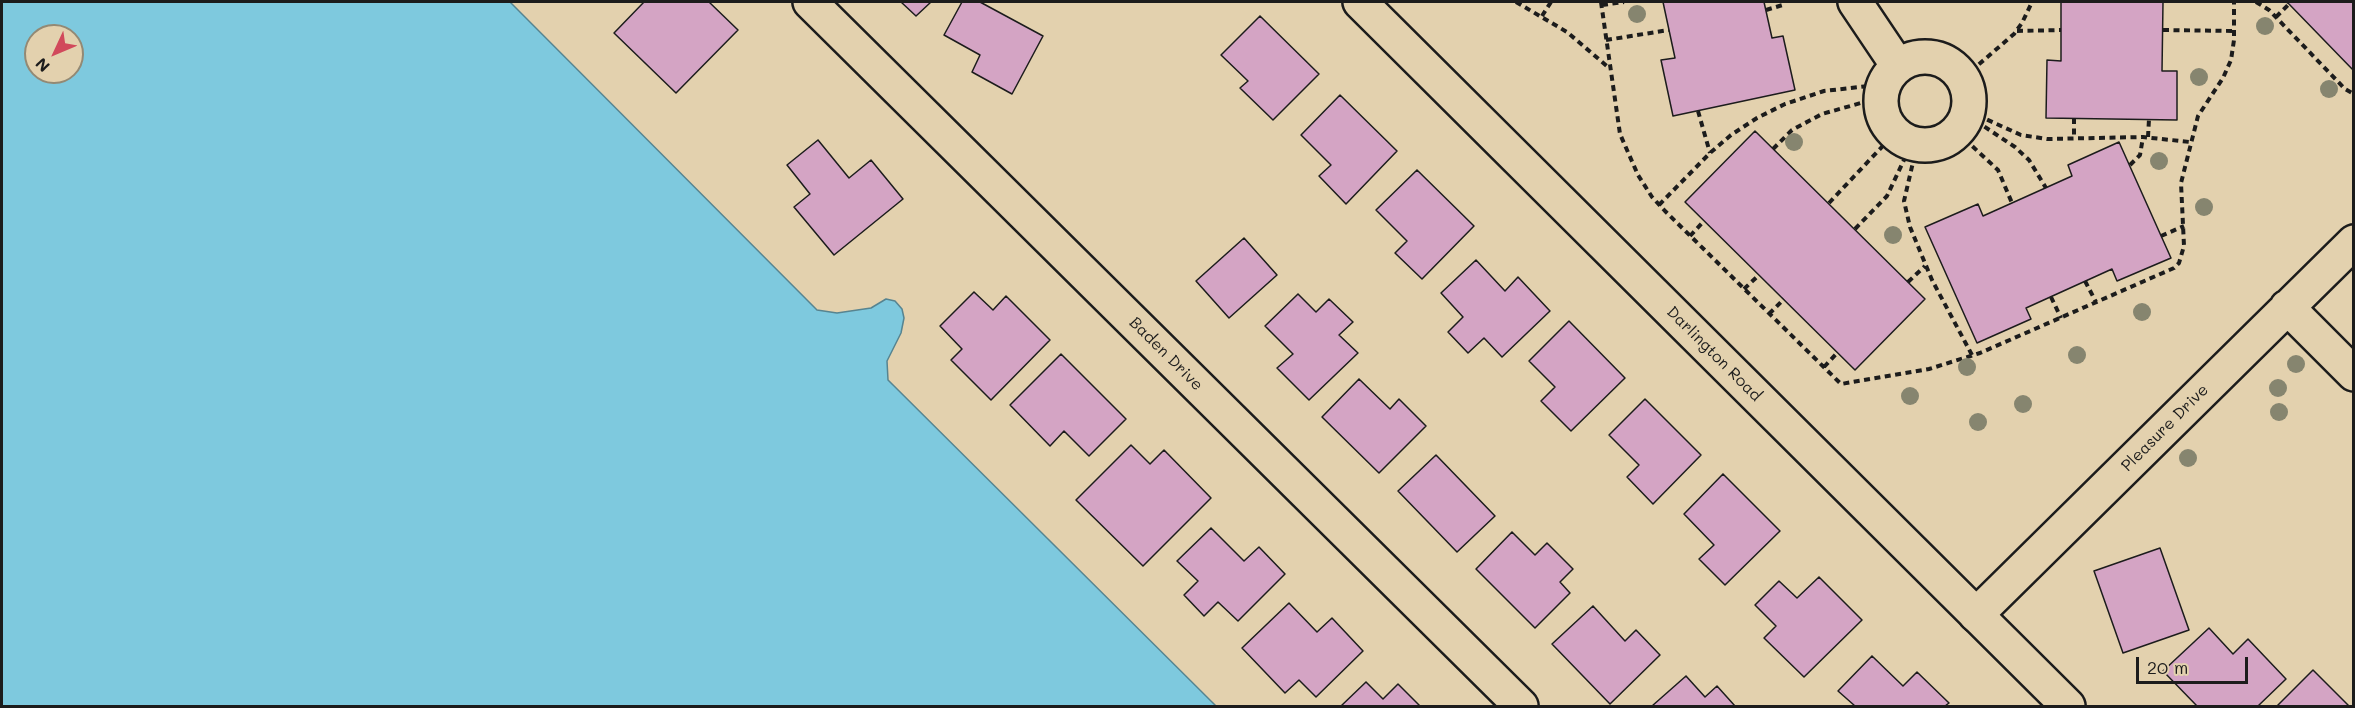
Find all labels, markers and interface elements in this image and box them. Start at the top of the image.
north arrow [24,24,84,84]
text: N [30,54,54,77]
street label: Darlington Road [1663,303,1765,405]
street label: Baden Drive [1125,313,1207,395]
street label: Pleasure Drive [2117,380,2213,476]
scale bar [2139,645,2252,683]
text: 20 m [2147,655,2188,679]

